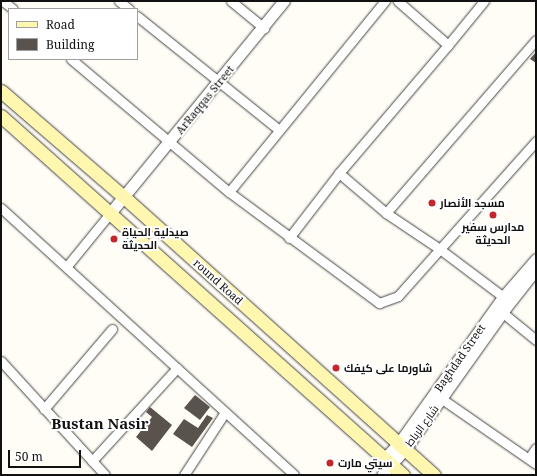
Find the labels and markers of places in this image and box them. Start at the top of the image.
place label: مسجد الأنصار [440,196,505,210]
marker: مسجد الأنصار [427,198,437,208]
marker: مدارس سفير الحديثة [488,210,498,220]
place label: مدارس سفير الحديثة [462,221,524,247]
place label: صيدلية الحياة الحديثة [122,226,189,252]
marker: صيدلية الحياة الحديثة [109,234,119,244]
place label: شاورما على كيفك [344,361,432,375]
marker: شاورما على كيفك [331,363,341,373]
place label: سيتي مارت [338,456,393,470]
marker: سيتي مارت [325,458,335,468]

